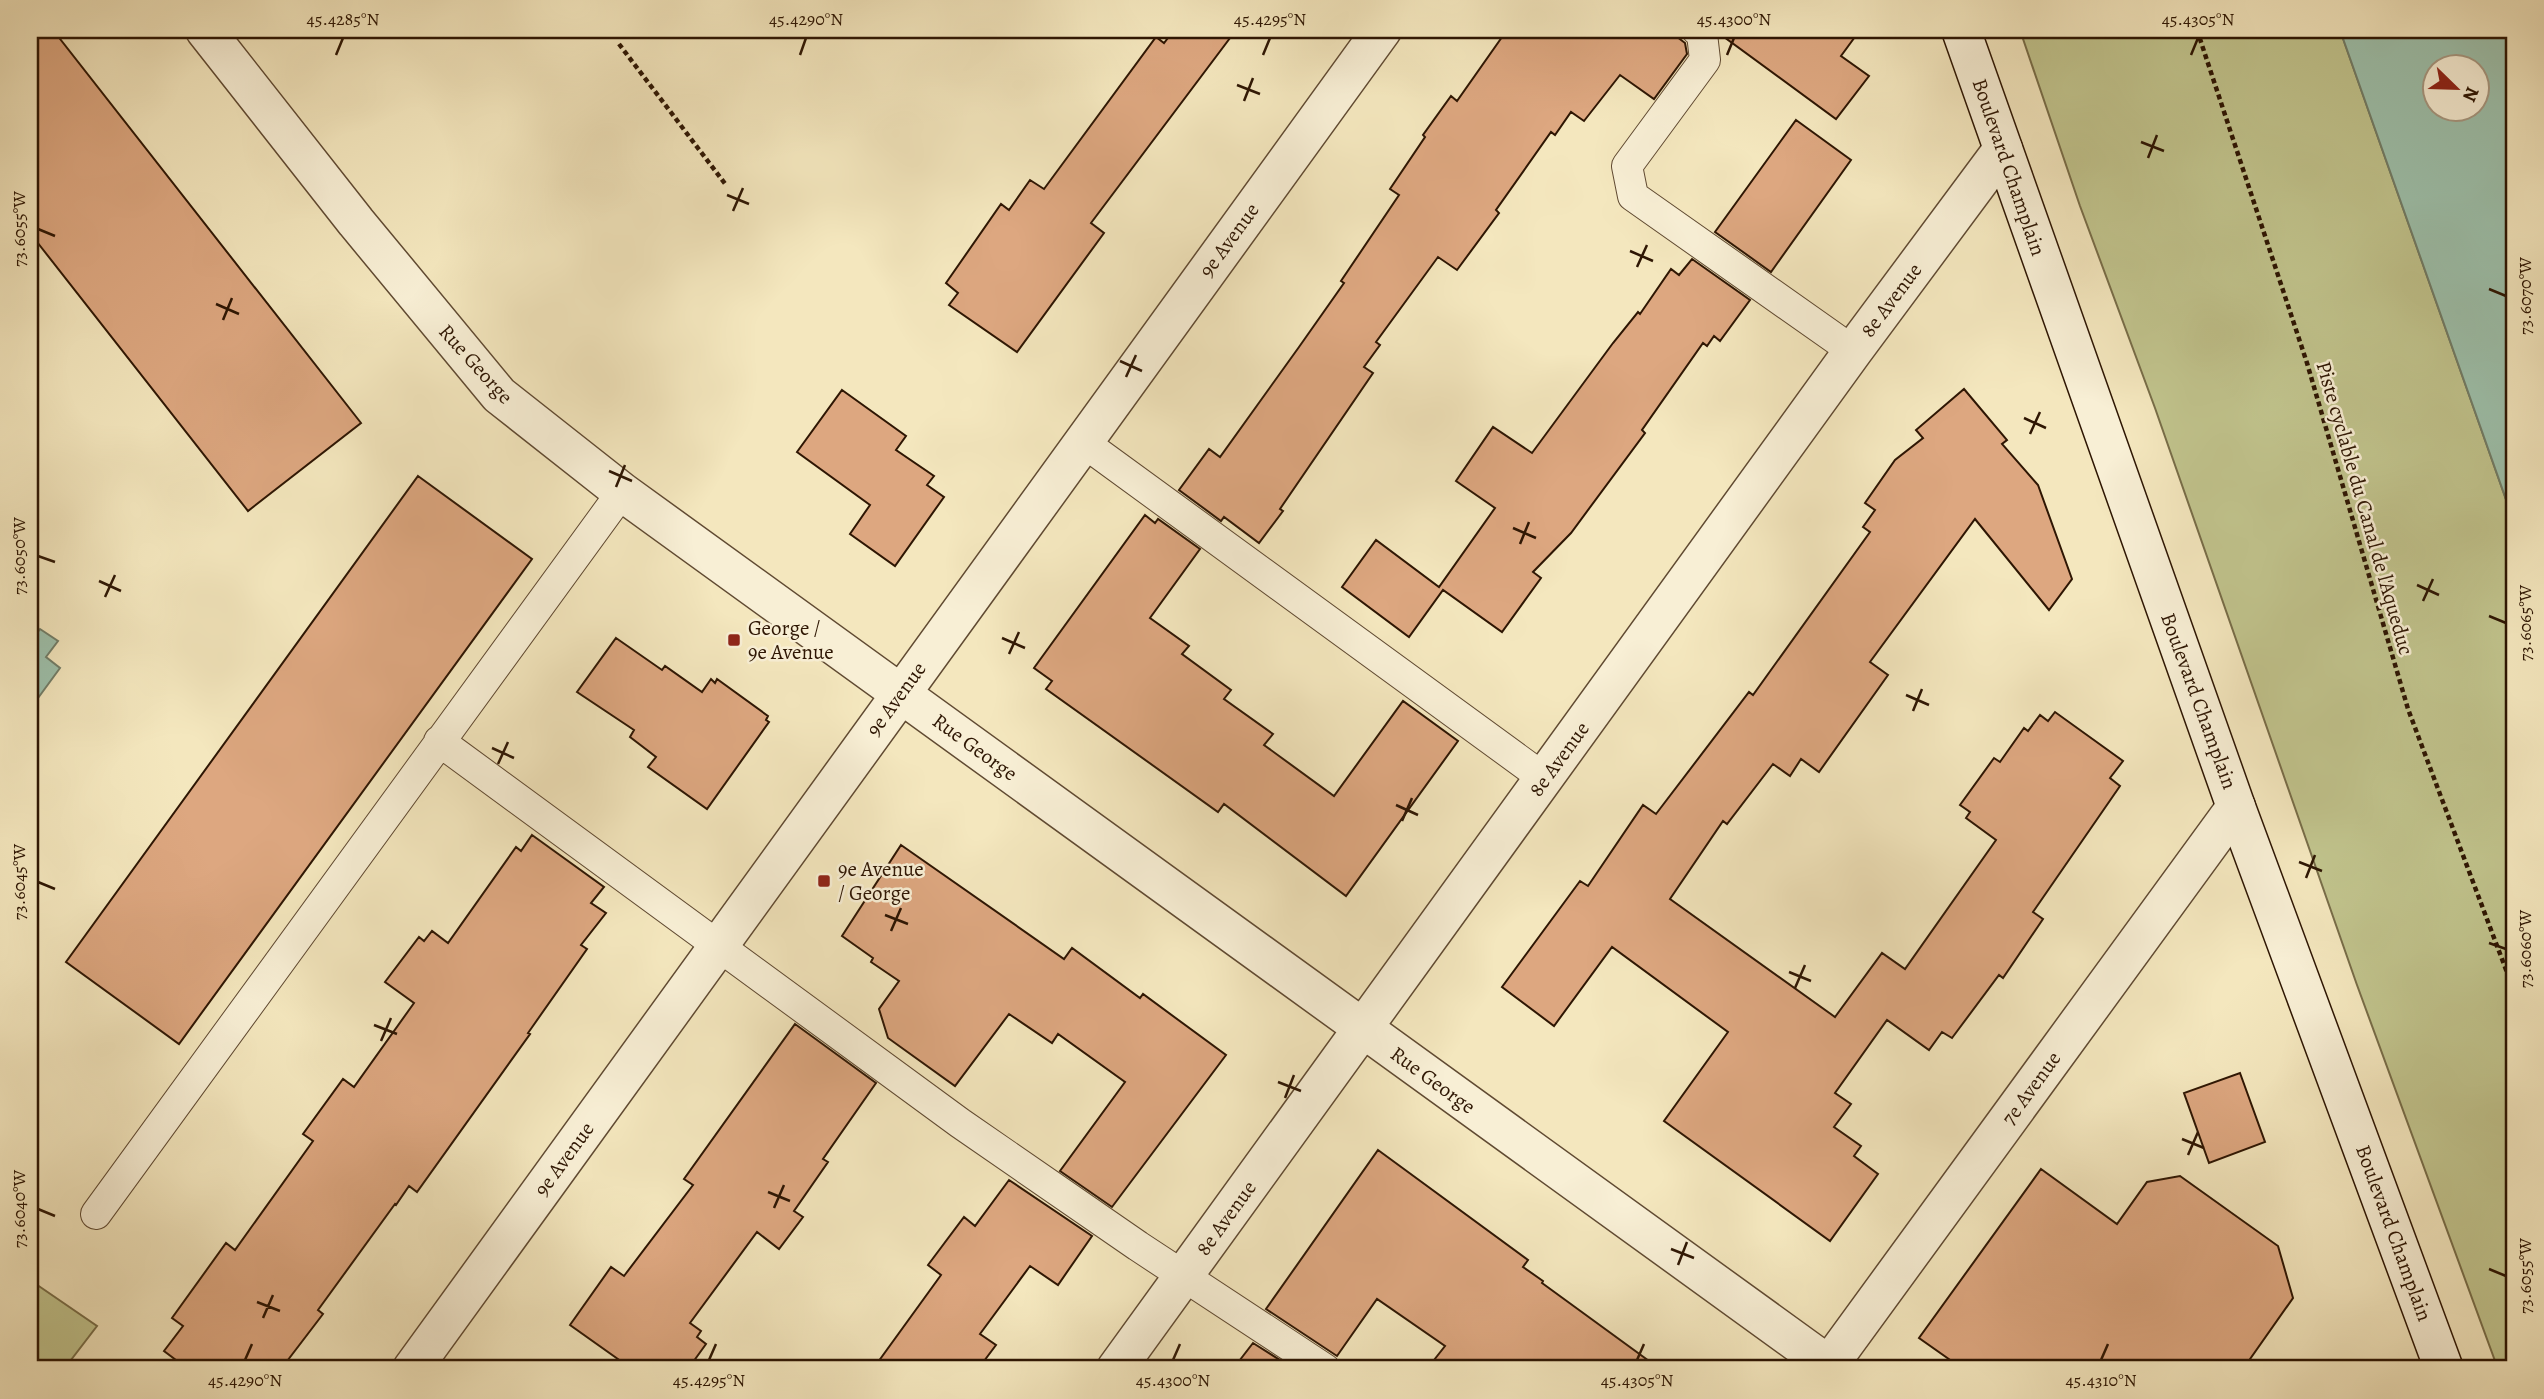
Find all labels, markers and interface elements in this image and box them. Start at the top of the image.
text: 45.4285°N [307,7,380,31]
text: 45.4290°N [769,7,843,31]
text: 45.4295°N [1234,7,1306,31]
text: 45.4300°N [1697,7,1771,31]
text: 45.4305°N [2162,7,2234,31]
north arrow [2422,52,2492,122]
street label: Boulevard Champlain [1966,75,2052,259]
text: N [2456,83,2485,106]
text: 73.6055°W [7,191,31,267]
street label: 9e Avenue [1192,197,1266,283]
street label: 8e Avenue [1854,257,1928,343]
text: 73.6070°W [2513,257,2537,335]
street label: Rue George [433,318,519,410]
street label: Piste cyclable du Canal de l'Aqueduc [2310,358,2420,658]
text: 73.6050°W [7,517,31,595]
text: 73.6065°W [2513,584,2537,661]
street label: Boulevard Champlain [2154,609,2244,793]
place label: George / 9e Avenue [748,614,834,666]
marker: George / 9e Avenue [726,632,742,648]
street label: 9e Avenue [859,656,933,742]
street label: Rue George [927,707,1023,787]
street label: 8e Avenue [1522,716,1596,802]
text: 73.6045°W [7,844,31,920]
place label: 9e Avenue / George [838,855,924,907]
marker: 9e Avenue / George [816,873,832,889]
text: 73.6060°W [2513,909,2537,988]
street label: Rue George [1385,1040,1481,1120]
street label: 7e Avenue [1995,1045,2067,1131]
street label: 9e Avenue [527,1116,601,1202]
street label: Boulevard Champlain [2349,1141,2439,1325]
text: 73.6040°W [7,1170,31,1248]
street label: 8e Avenue [1189,1175,1263,1261]
text: 73.6055°W [2513,1238,2537,1314]
text: 45.4290°N [208,1368,282,1392]
text: 45.4295°N [673,1368,745,1392]
text: 45.4300°N [1136,1368,1210,1392]
text: 45.4305°N [1601,1368,1673,1392]
text: 45.4310°N [2065,1368,2137,1392]

